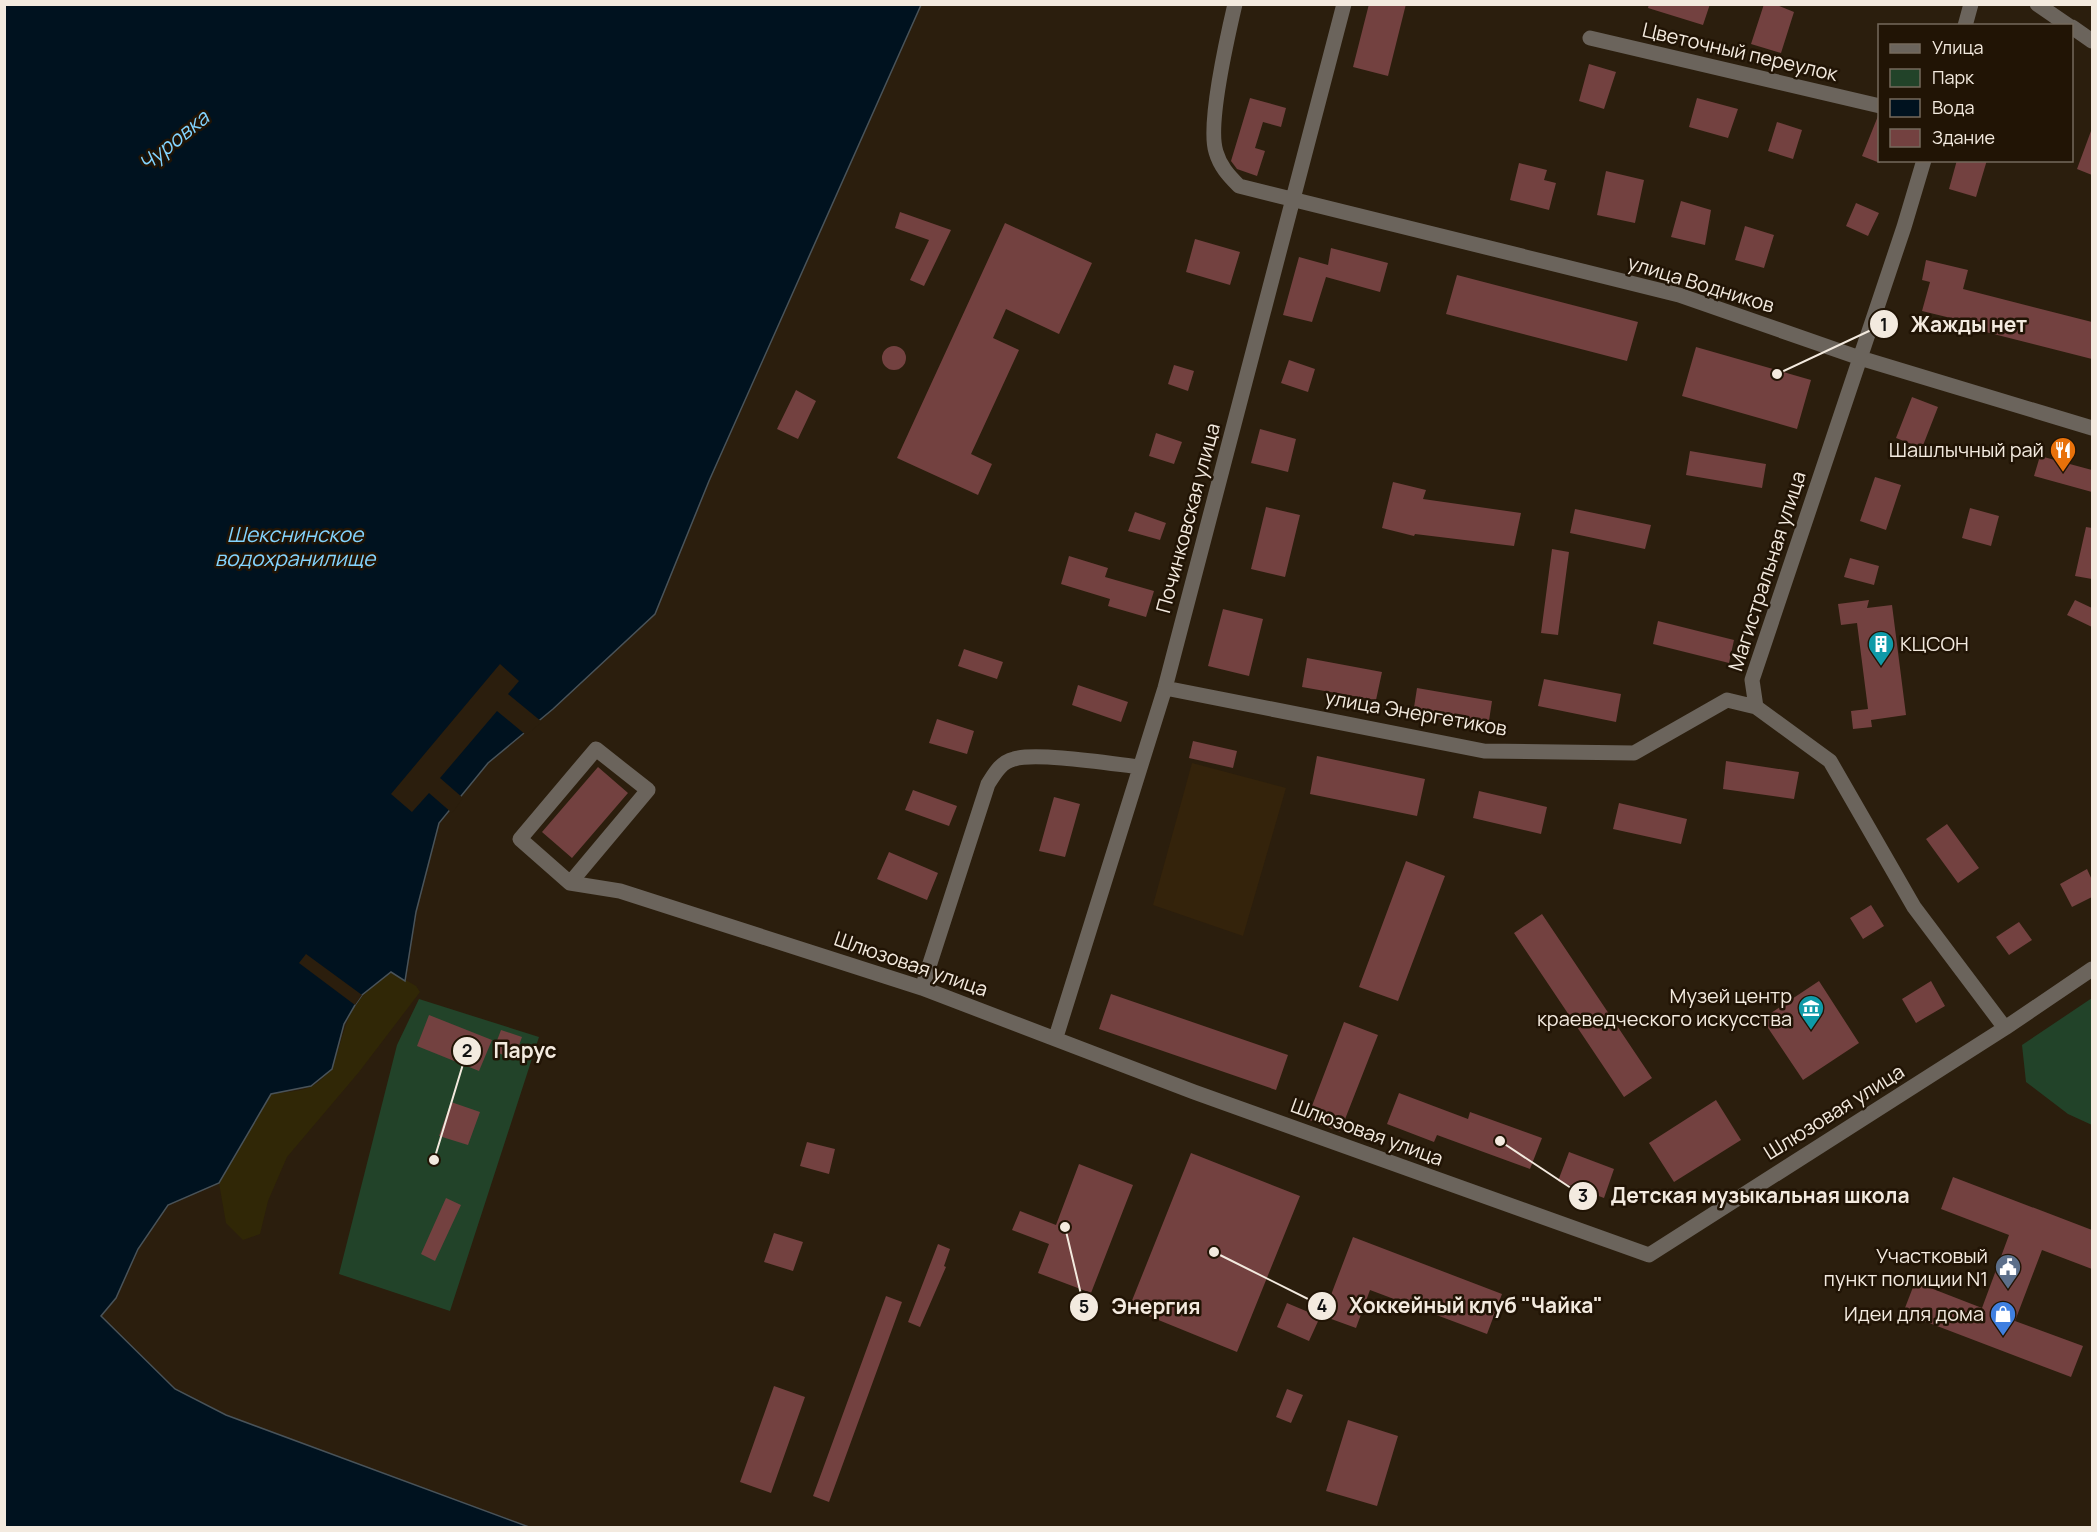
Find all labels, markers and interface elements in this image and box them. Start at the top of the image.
street label: Цветочный переулок [1640,16,1841,87]
legend [1878,24,2073,162]
text: Улица [1932,35,1984,59]
text: Парк [1932,65,1975,89]
text: Вода [1932,95,1974,119]
water label: Чуровка [132,102,215,177]
text: Здание [1932,125,1995,149]
street label: улица Водников [1625,248,1778,319]
callout: Жажды нет [1869,305,2039,344]
text: Жажды нет [1911,310,2027,338]
text: 1 [1880,312,1888,336]
street label: Починковская улица [1149,420,1226,616]
restaurant icon: Шашлычный рай [2048,435,2078,473]
place label: Шашлычный рай [1889,436,2044,463]
street label: Магистральная улица [1721,467,1812,674]
water label: Шекснинское водохранилище [215,520,377,572]
building icon: КЦСОН [1866,629,1896,667]
place label: КЦСОН [1900,630,1969,657]
street label: улица Энергетиков [1323,683,1510,742]
street label: Шлюзовая улица [831,925,991,1002]
place label: Музей центр краеведческого искусства [1537,982,1792,1032]
museum icon: Музей центр краеведческого искусства [1796,993,1826,1031]
callout: Парус [452,1031,569,1070]
text: Парус [493,1036,557,1064]
text: 2 [462,1038,472,1062]
street label: Шлюзовая улица [1758,1058,1909,1166]
street label: Шлюзовая улица [1287,1091,1447,1172]
callout: Детская музыкальная школа [1568,1176,1921,1215]
text: Детская музыкальная школа [1610,1181,1910,1209]
text: 3 [1578,1183,1588,1207]
place label: Участковый пункт полиции N1 [1824,1242,1988,1292]
public building icon: Участковый пункт полиции N1 [1993,1252,2023,1290]
callout: Хоккейный клуб "Чайка" [1307,1286,1614,1325]
callout: Энергия [1069,1287,1212,1326]
text: Хоккейный клуб "Чайка" [1349,1291,1603,1319]
text: Энергия [1112,1292,1200,1320]
text: 4 [1317,1293,1328,1317]
text: 5 [1079,1294,1089,1318]
shop icon: Идеи для дома [1988,1299,2018,1337]
place label: Идеи для дома [1844,1300,1984,1327]

